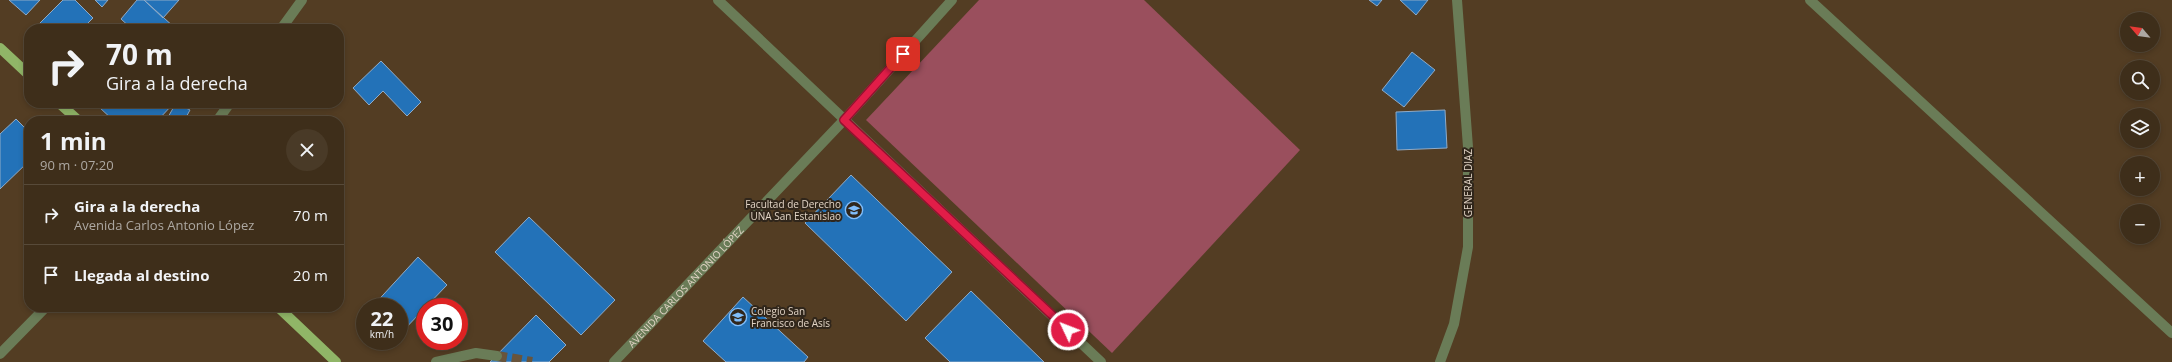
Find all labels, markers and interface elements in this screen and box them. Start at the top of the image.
north arrow [2120,12,2160,52]
map controls [2120,12,2160,244]
text: 70 m [106,35,173,73]
pin [886,37,920,71]
icon: right [40,40,92,92]
icon: arrive [892,43,914,65]
button: search [2120,60,2160,100]
text: Gira a la derecha [106,71,248,95]
button: layers [2120,108,2160,148]
text: 1 min [40,124,107,157]
button: close [286,129,328,171]
street label: GENERAL DIAZ [1461,149,1475,217]
text: 90 m · 07:20 [40,156,114,174]
button: + [2120,156,2160,196]
text: Gira a la derecha [74,196,200,216]
place label: Facultad de Derecho UNA San Estanislao [745,197,841,223]
school or university icon: Facultad de Derecho UNA San Estanislao [844,200,864,220]
icon: right [40,204,62,226]
button: − [2120,204,2160,244]
text: 70 m [293,205,328,225]
text: Avenida Carlos Antonio López [74,216,254,234]
street label: AVENIDA CARLOS ANTONIO LÓPEZ [625,223,747,350]
icon: arrive [40,264,62,286]
text: Llegada al destino [74,265,209,285]
text: 20 m [293,265,328,285]
speed limit sign: 30 [416,298,468,350]
place label: Colegio San Francisco de Asís [751,304,830,330]
text: 22 [371,305,393,332]
school or university icon: Colegio San Francisco de Asís [728,307,748,327]
position arrow [1047,309,1089,351]
text: km/h [370,327,394,341]

